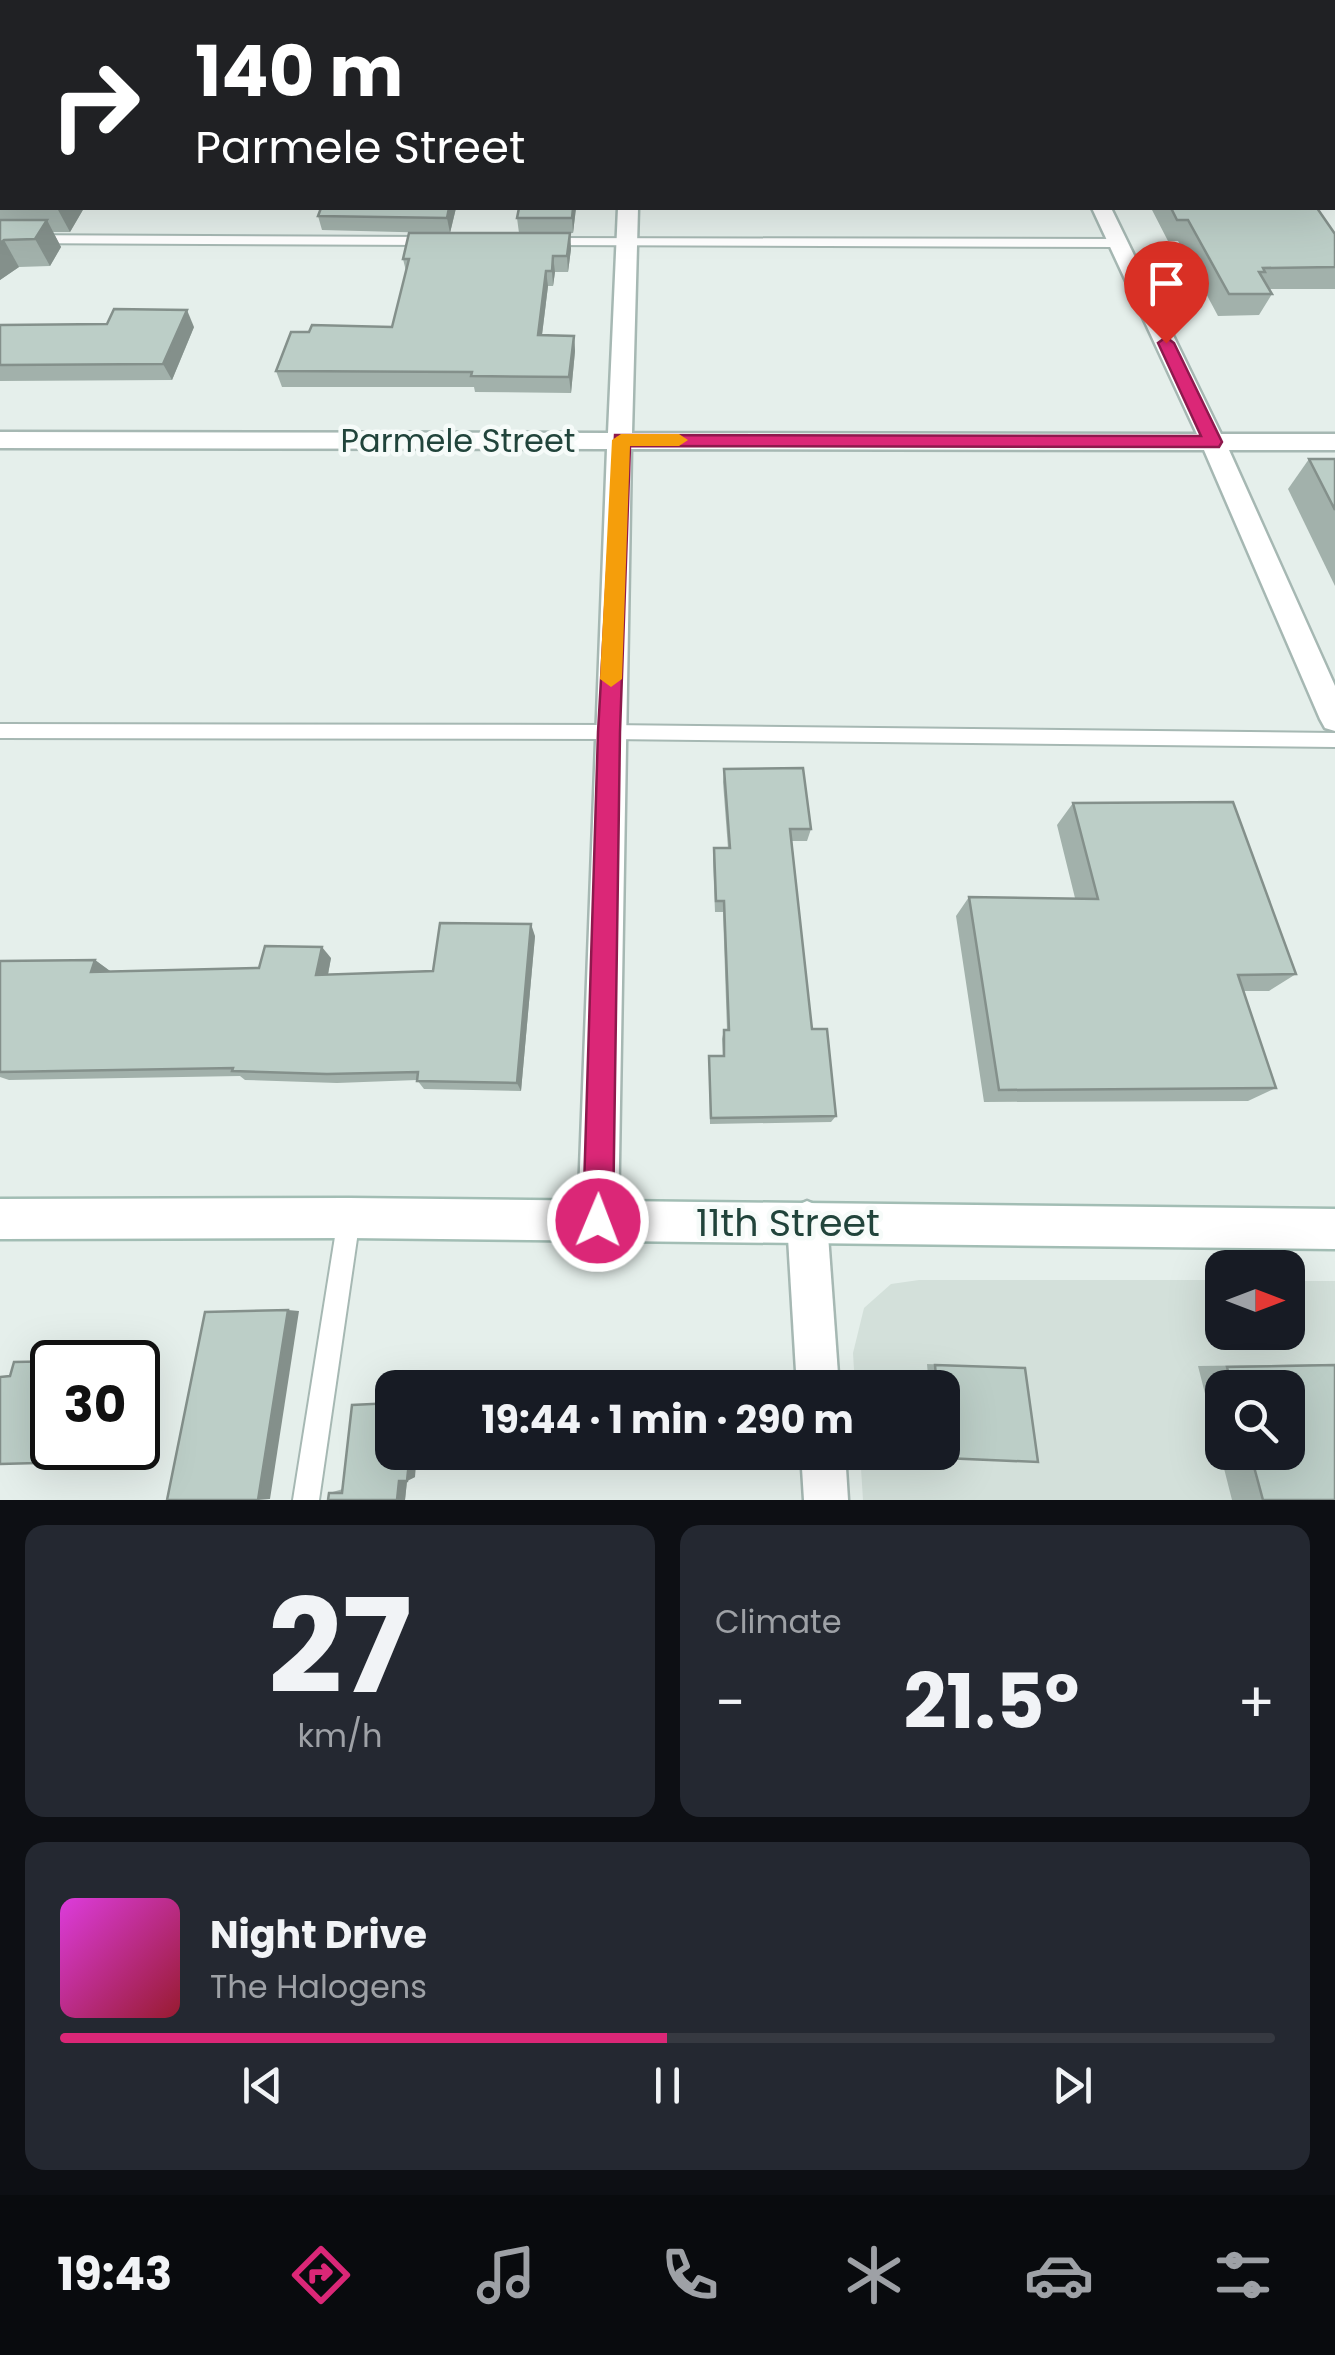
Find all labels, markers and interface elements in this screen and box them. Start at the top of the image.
text: 140 m [195,22,403,121]
icon: right [30,40,160,170]
text: Parmele Street [195,116,525,179]
pin [1124,241,1209,344]
icon: arrive [1139,256,1194,311]
street label: Parmele Street [341,418,575,463]
position arrow [546,1169,650,1273]
street label: 11th Street [696,1196,880,1249]
north arrow [1205,1250,1305,1350]
map controls [1205,1250,1305,1470]
speed limit sign: 30 [30,1340,160,1470]
button: search [1205,1370,1305,1470]
text: 19:44 · 1 min · 290 m [481,1393,854,1446]
text: 27 [268,1555,412,1738]
text: Climate [715,1599,842,1644]
text: 21.5° [904,1649,1079,1754]
text: − [715,1664,745,1741]
text: + [1237,1664,1275,1741]
text: km/h [297,1713,383,1758]
text: Night Drive [210,1908,427,1961]
text: The Halogens [210,1964,427,2009]
icon: previous [235,2058,290,2113]
icon: pause [640,2058,695,2113]
icon: next [1045,2058,1100,2113]
icon: directions [286,2240,356,2310]
icon: music [471,2240,541,2310]
icon: phone [655,2240,725,2310]
icon: climate [839,2240,909,2310]
icon: car [1024,2240,1094,2310]
icon: filters [1208,2240,1278,2310]
text: 19:43 [57,2243,172,2306]

